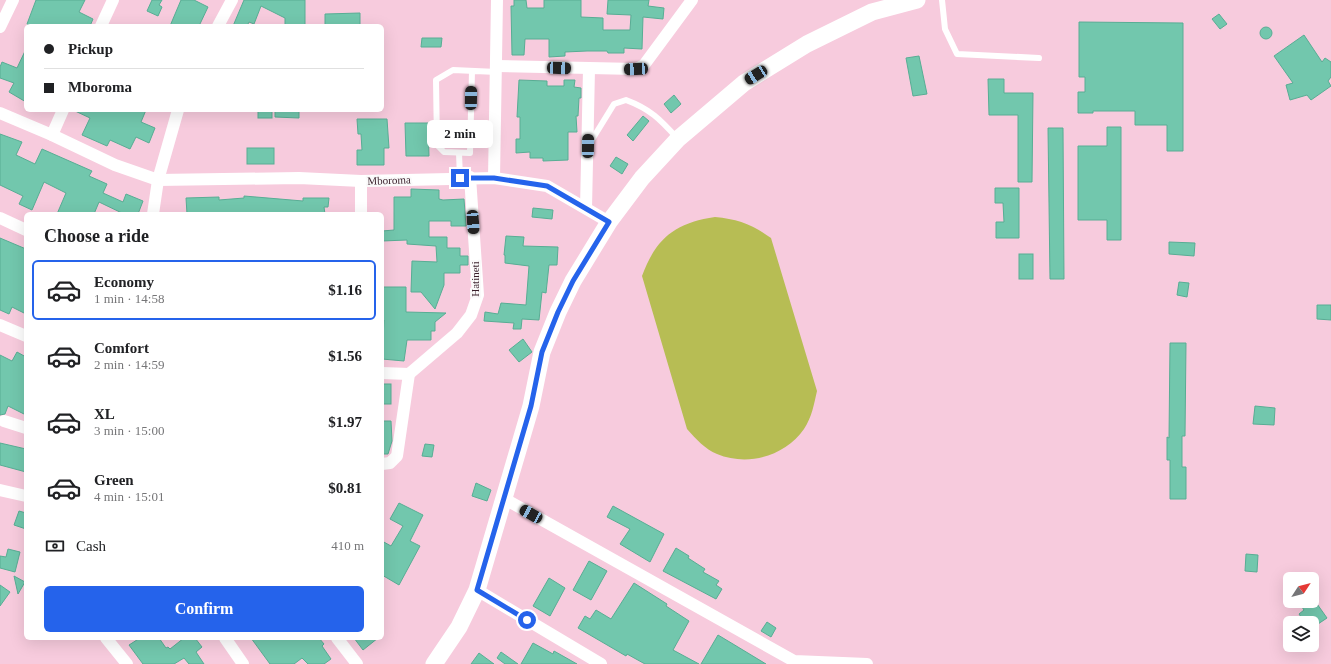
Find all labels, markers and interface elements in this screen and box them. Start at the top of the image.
text: Pickup [68,41,113,57]
car [547,62,571,74]
car [624,62,648,76]
car [743,64,769,86]
text: Mboroma [68,79,132,95]
car [465,86,477,110]
callout: 2 min [427,120,493,148]
text: 2 min [444,126,476,141]
car [582,134,594,158]
route end [451,169,469,187]
street label: Mboroma [367,173,411,187]
car [466,210,480,234]
text: Choose a ride [44,226,149,246]
street label: Hatineti [469,261,481,297]
icon: car [46,272,82,308]
text: Economy [94,274,154,290]
text: $1.16 [328,282,362,298]
text: 1 min · 14:58 [94,291,164,306]
icon: car [46,338,82,374]
text: Comfort [94,340,149,356]
text: $1.56 [328,348,362,364]
text: 2 min · 14:59 [94,357,164,372]
icon: car [46,404,82,440]
text: XL [94,406,115,422]
text: $1.97 [328,414,362,430]
text: 3 min · 15:00 [94,423,164,438]
icon: car [46,470,82,506]
text: Green [94,472,134,488]
text: $0.81 [328,480,362,496]
text: 4 min · 15:01 [94,489,164,504]
car [518,503,544,525]
icon: cash [44,535,66,557]
text: Cash [76,538,106,554]
text: 410 m [331,538,364,553]
north arrow [1283,572,1319,608]
map controls [1283,572,1319,652]
button: Confirm [44,586,364,632]
route start [518,611,536,629]
button: layers [1283,616,1319,652]

